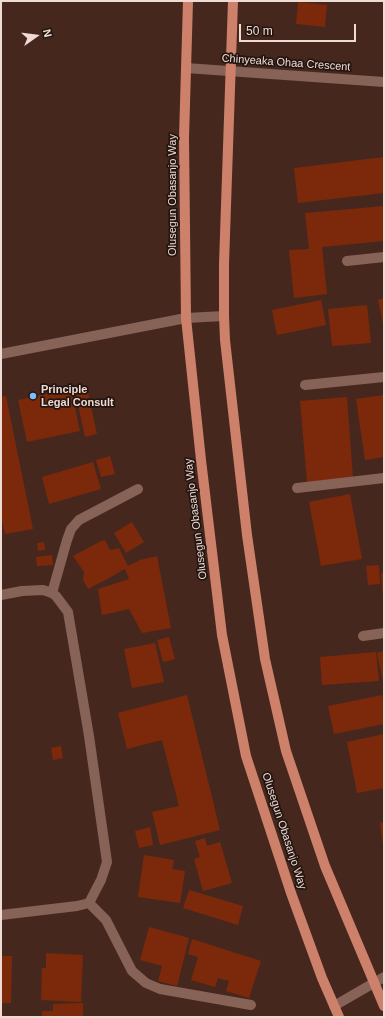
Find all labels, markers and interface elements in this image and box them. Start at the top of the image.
north arrow [16,16,56,56]
scale bar [241,16,358,42]
text: 50 m [246,24,273,38]
text: N [41,28,54,38]
street label: Chinyeaka Ohaa Crescent [221,52,351,74]
street label: Olusegun Obasanjo Way [166,134,180,256]
place label: Principle Legal Consult [41,383,114,409]
marker: Principle Legal Consult [28,391,38,401]
street label: Olusegun Obasanjo Way [182,458,210,580]
street label: Olusegun Obasanjo Way [259,771,309,891]

